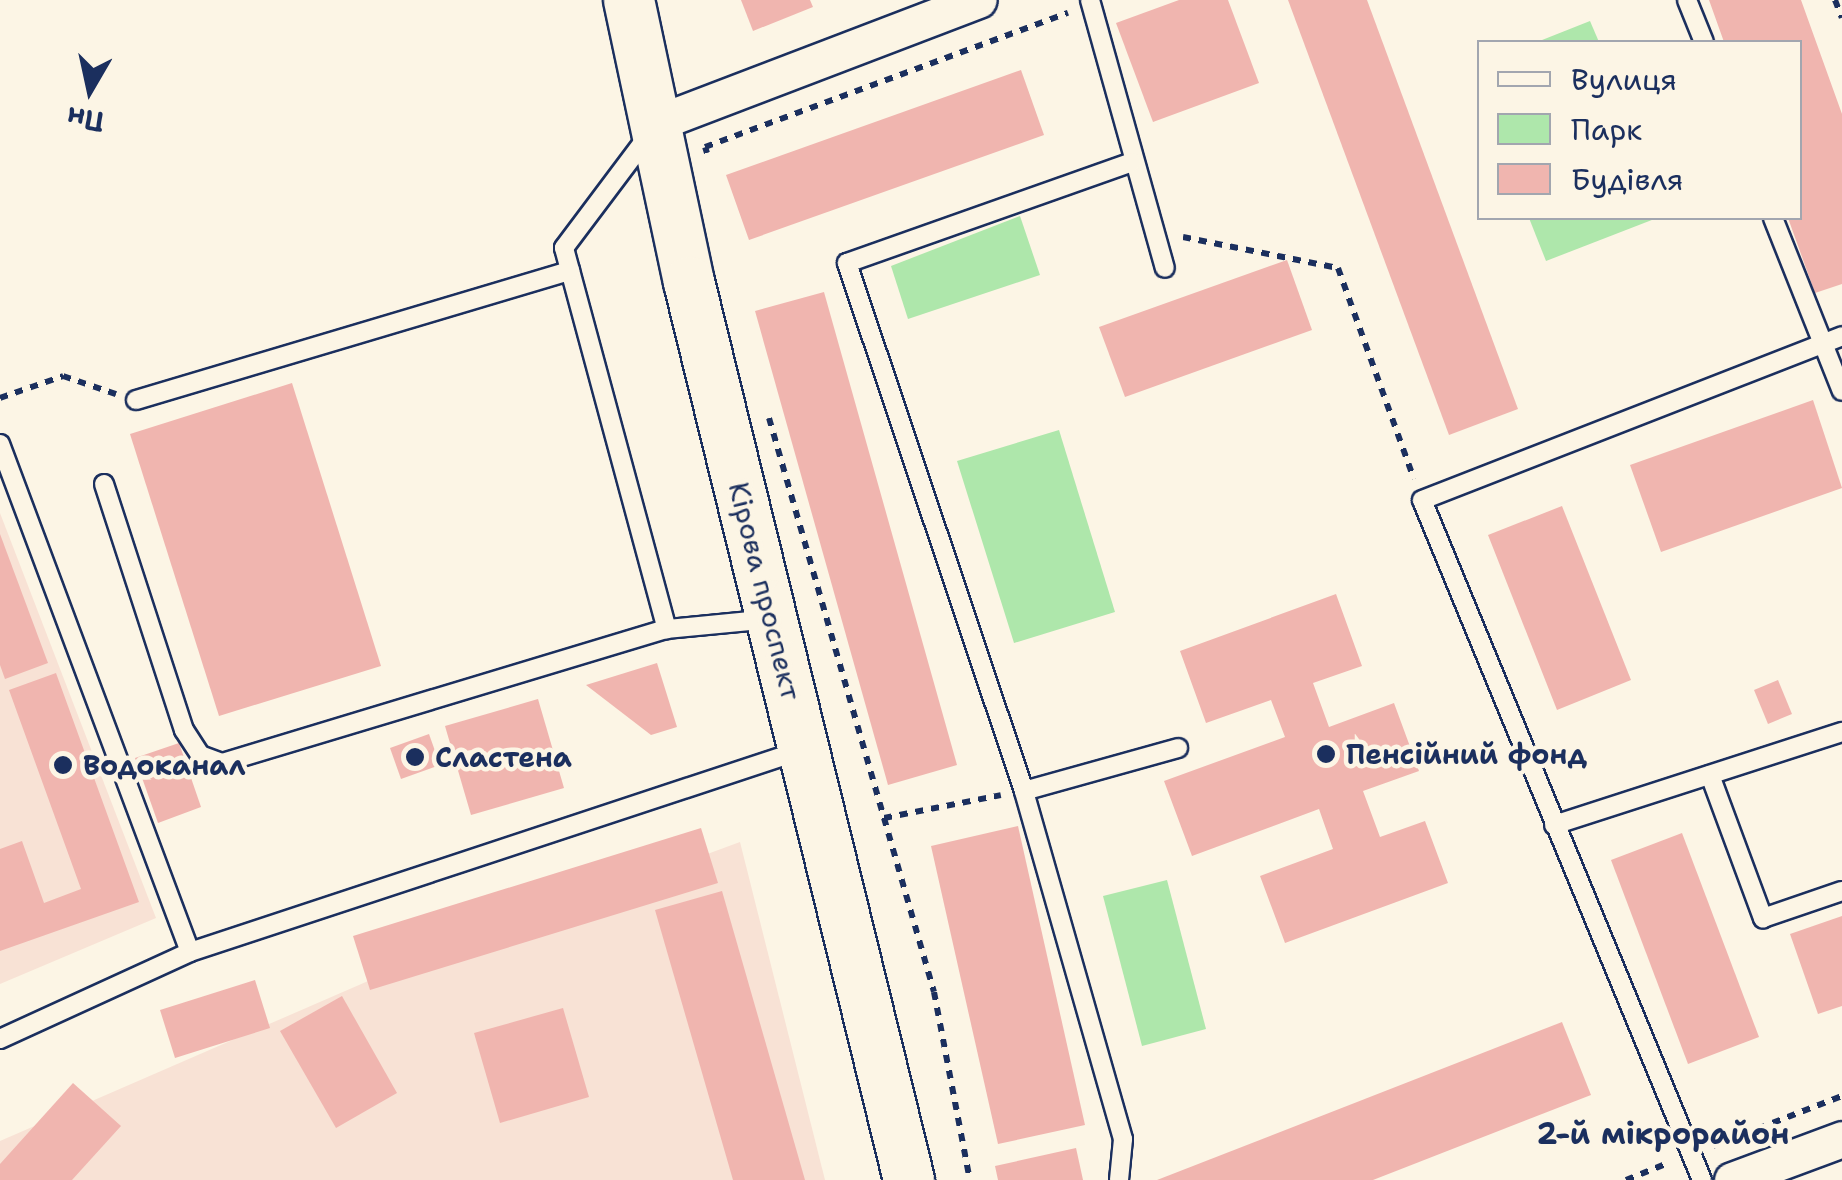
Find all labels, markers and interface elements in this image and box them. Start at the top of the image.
north arrow [40,40,140,140]
legend [1477,40,1802,220]
text: Вулиця [1571,59,1677,100]
text: Пн [64,98,107,141]
text: Парк [1571,109,1642,150]
text: Будівля [1571,159,1684,200]
street label: Кірова проспект [722,479,808,703]
place label: Пенсійний фонд [1346,737,1587,771]
place label: Сластена [435,740,572,774]
marker: Пенсійний фонд [1315,743,1337,765]
marker: Сластена [404,746,426,768]
place label: Водоканал [83,748,246,782]
marker: Водоканал [52,754,74,776]
district label: 2-й мікрорайон [1537,1116,1789,1152]

